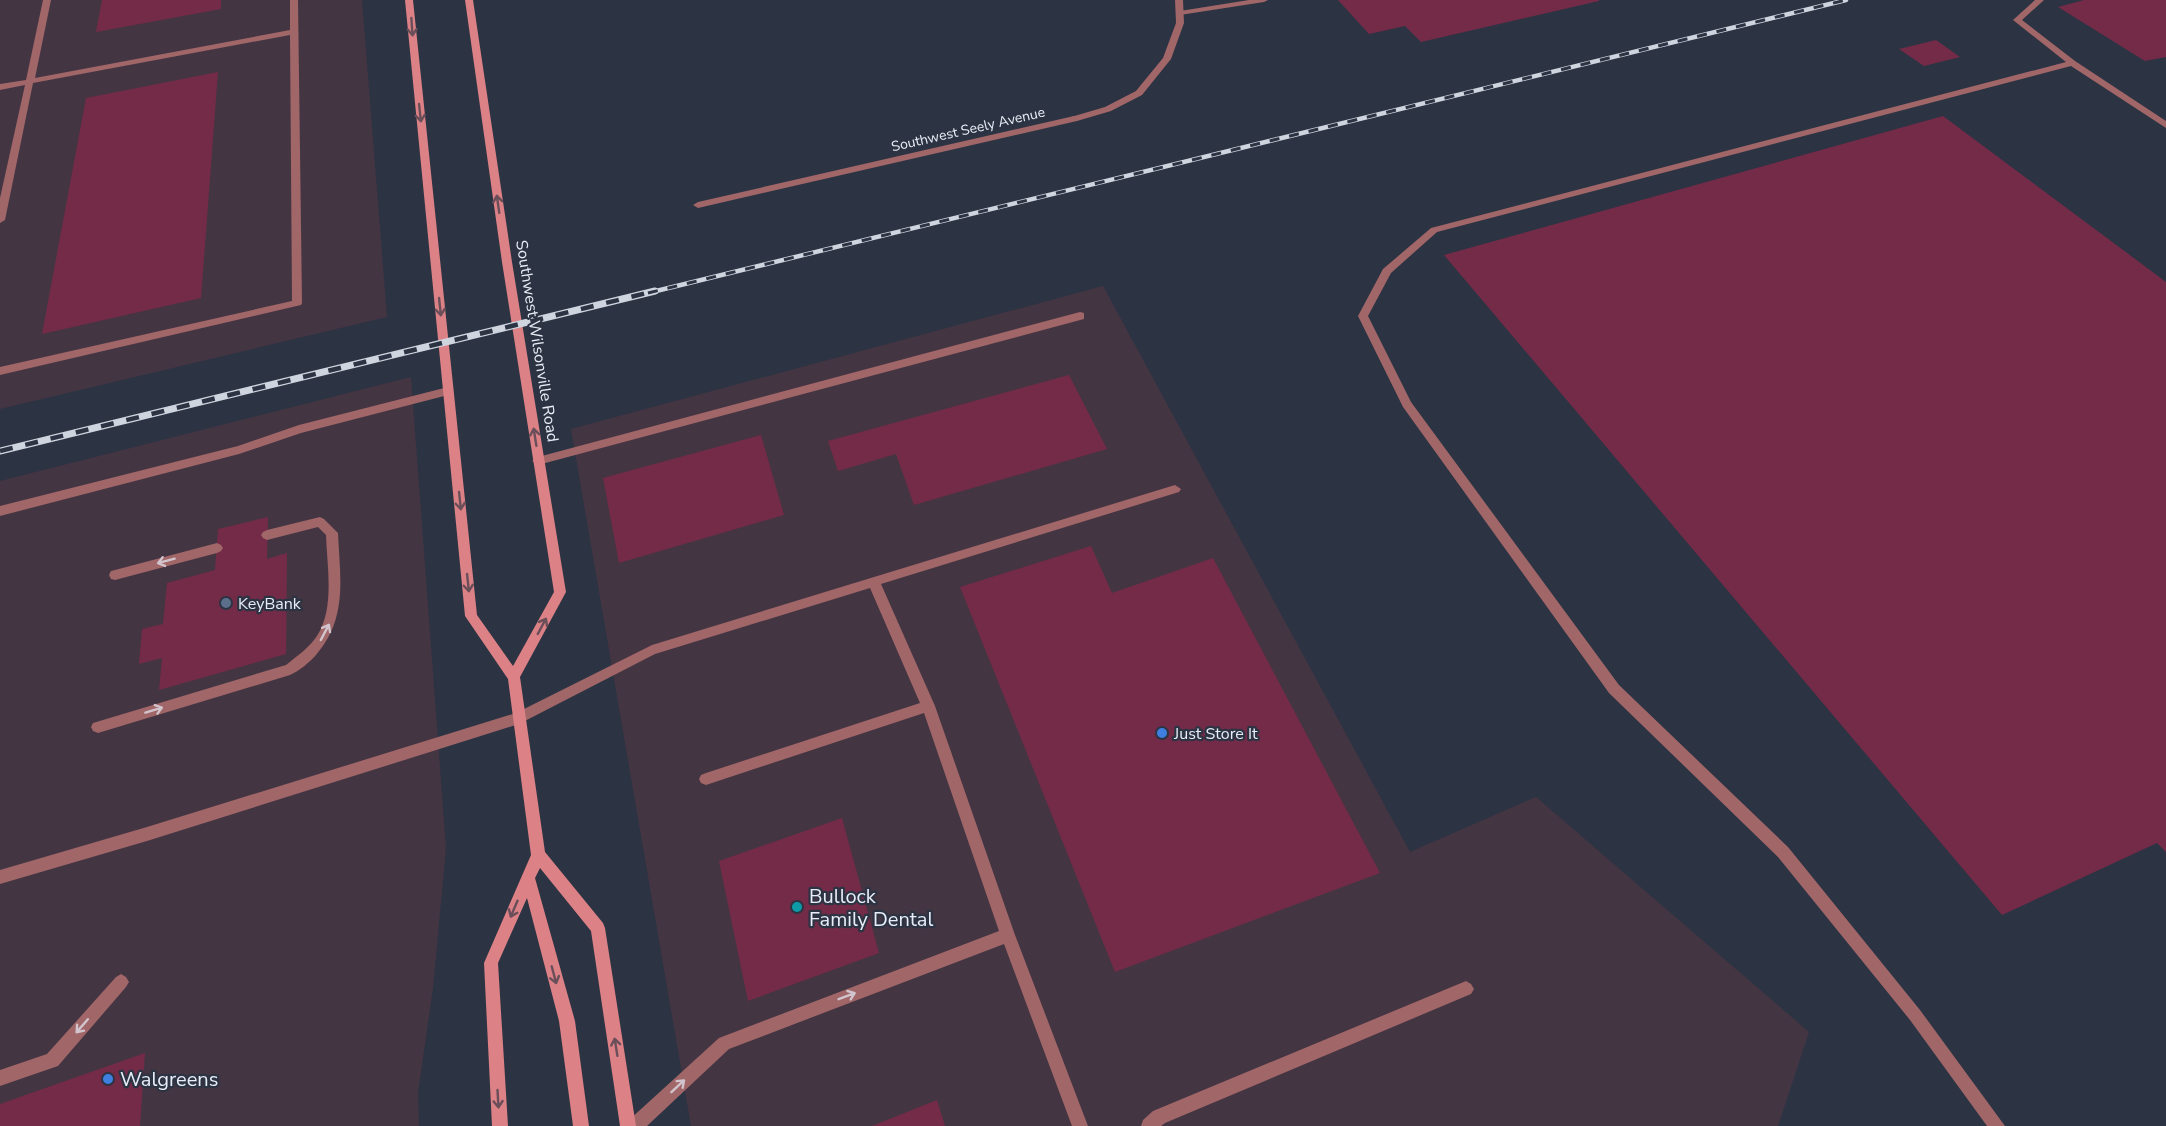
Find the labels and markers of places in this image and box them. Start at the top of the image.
place label: KeyBank [238,593,302,615]
marker: KeyBank [219,596,233,610]
place label: Just Store It [1173,723,1258,745]
marker: Just Store It [1155,726,1169,740]
place label: Bullock Family Dental [809,883,933,933]
marker: Bullock Family Dental [790,900,804,914]
place label: Walgreens [120,1066,218,1093]
marker: Walgreens [101,1072,115,1086]

